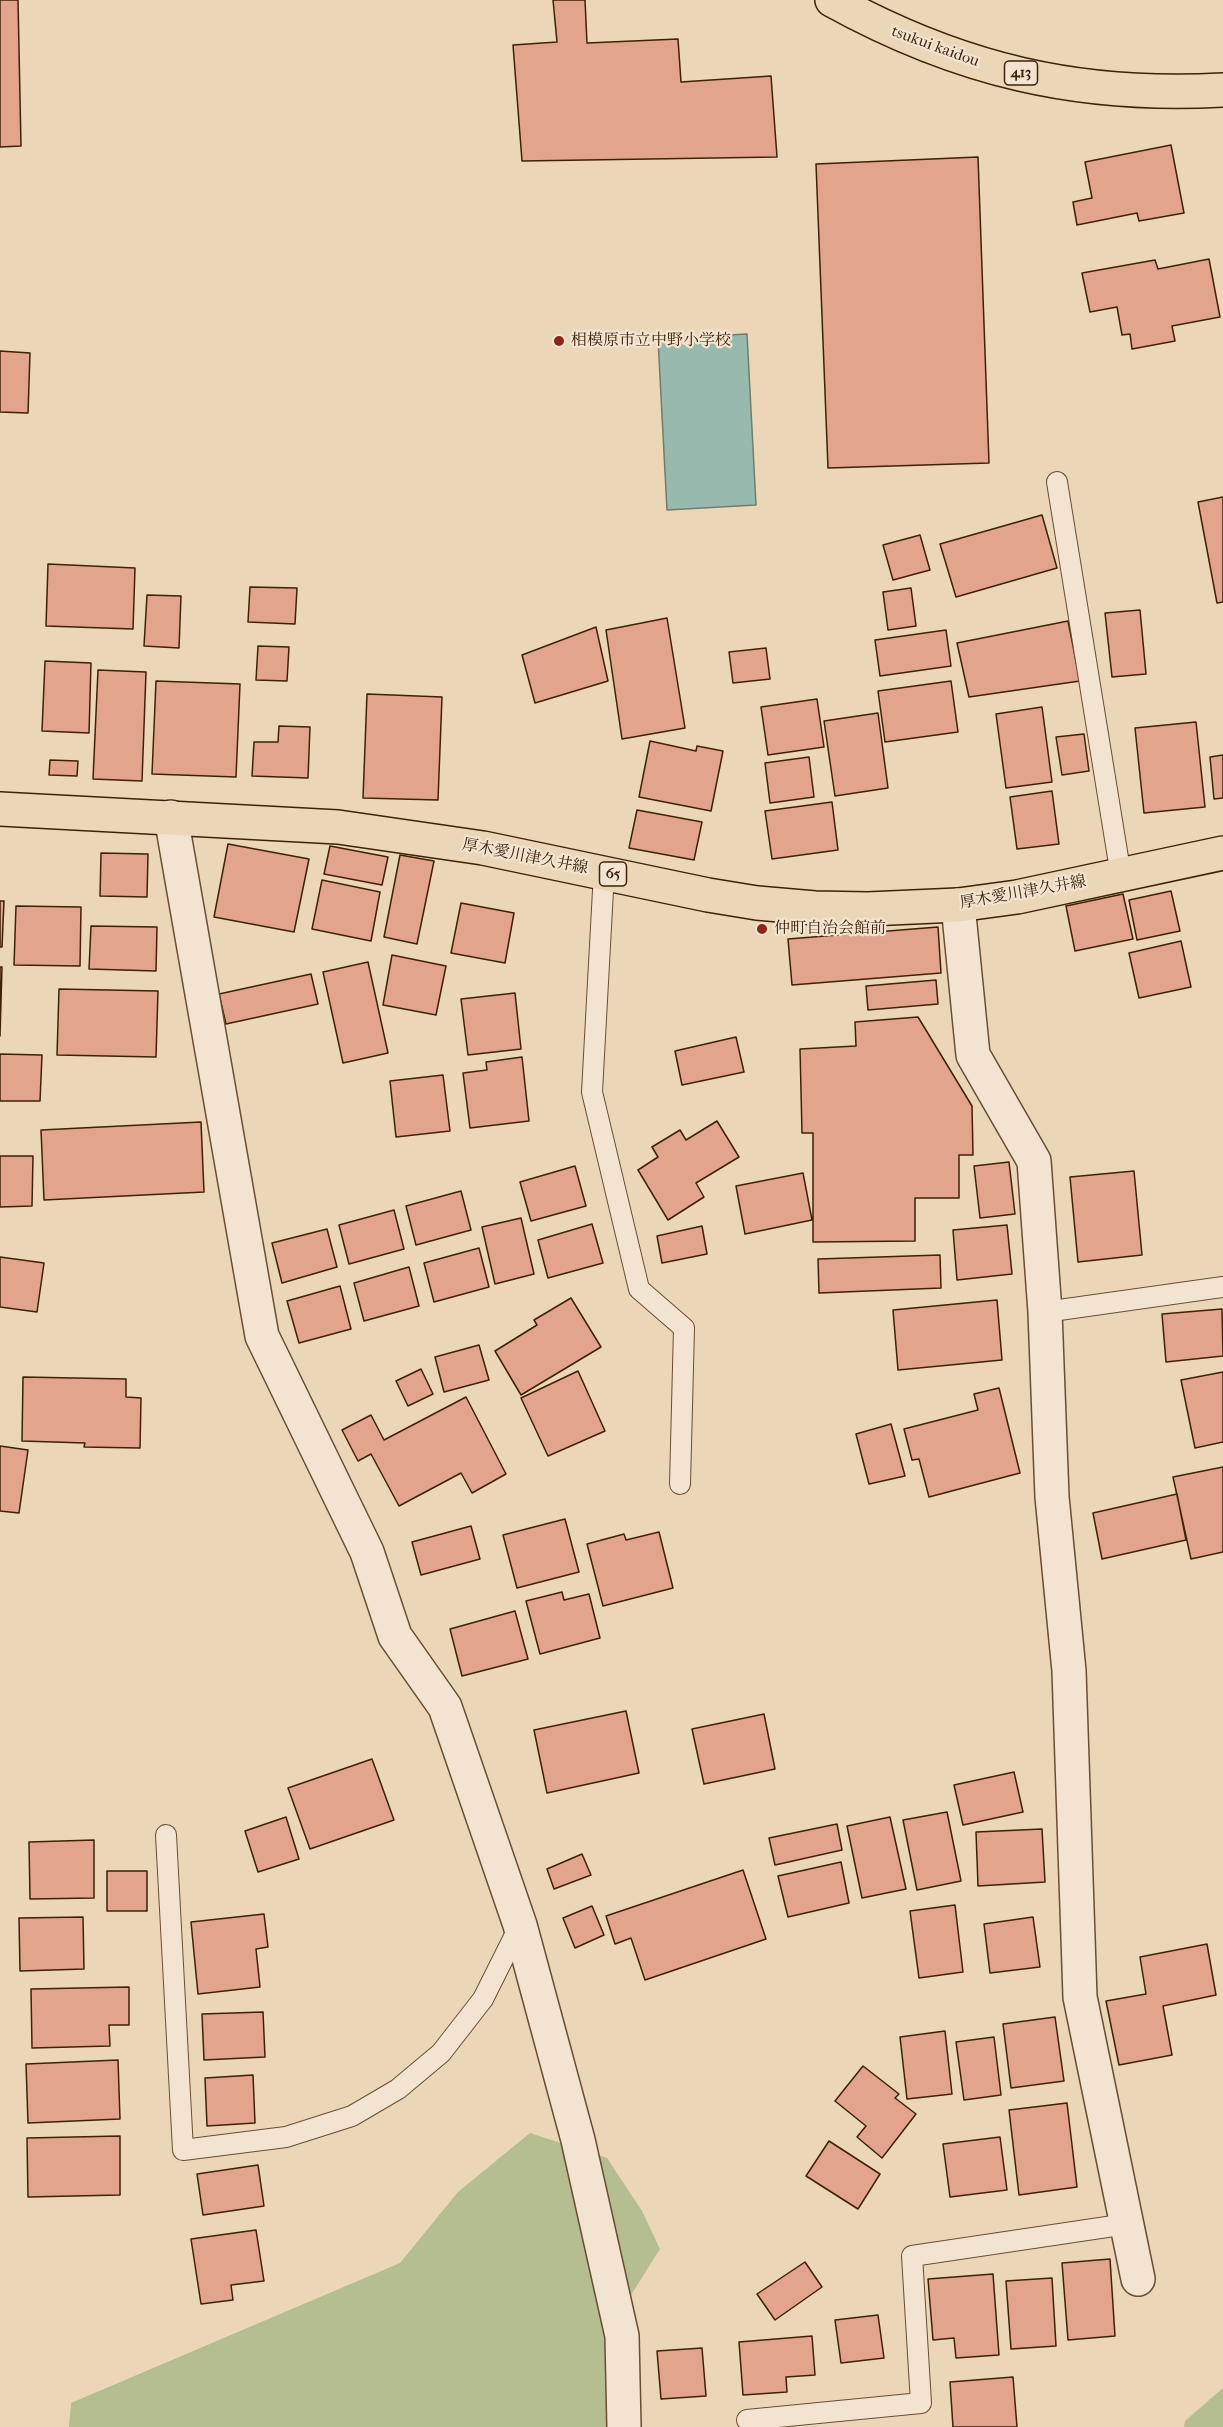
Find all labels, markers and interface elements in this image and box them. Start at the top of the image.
street label: tsukui kaidou [888,22,982,72]
road number: 413 [1004,61,1038,85]
place label: 相模原市立中野小学校 [571,331,731,351]
marker: 相模原市立中野小学校 [552,334,566,348]
street label: 厚木愛川津久井線 [460,835,590,879]
road number: 65 [600,862,626,886]
street label: 厚木愛川津久井線 [958,872,1088,914]
place label: 仲町自治会館前 [774,919,886,939]
marker: 仲町自治会館前 [755,922,769,936]

